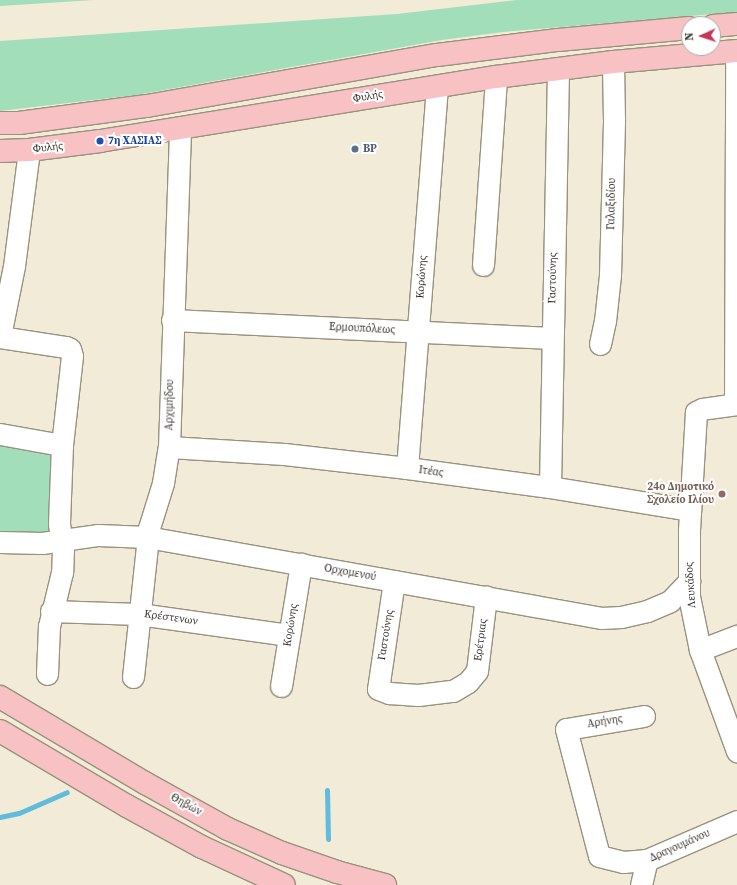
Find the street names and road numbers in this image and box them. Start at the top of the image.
street label: Φυλής [352,88,384,106]
street label: Φυλής [32,140,64,156]
street label: Γαλαξιδίου [605,178,619,230]
street label: Γαστούνης [546,252,560,304]
street label: Κορώνης [414,255,430,299]
street label: Ερμουπόλεως [329,321,395,337]
street label: Αρχιμήδου [163,379,177,431]
street label: Ιτέας [418,464,444,480]
street label: Λευκάδος [683,561,699,609]
street label: Ορχομενού [323,562,377,584]
street label: Κορώνης [281,603,301,647]
street label: Κρέστενων [143,608,199,628]
street label: Γαστούνης [375,609,397,661]
street label: Ερέτριας [472,618,490,662]
street label: Αρήνης [586,713,624,731]
street label: Θηβών [168,791,204,819]
street label: Δραγουμάνου [648,827,712,865]

